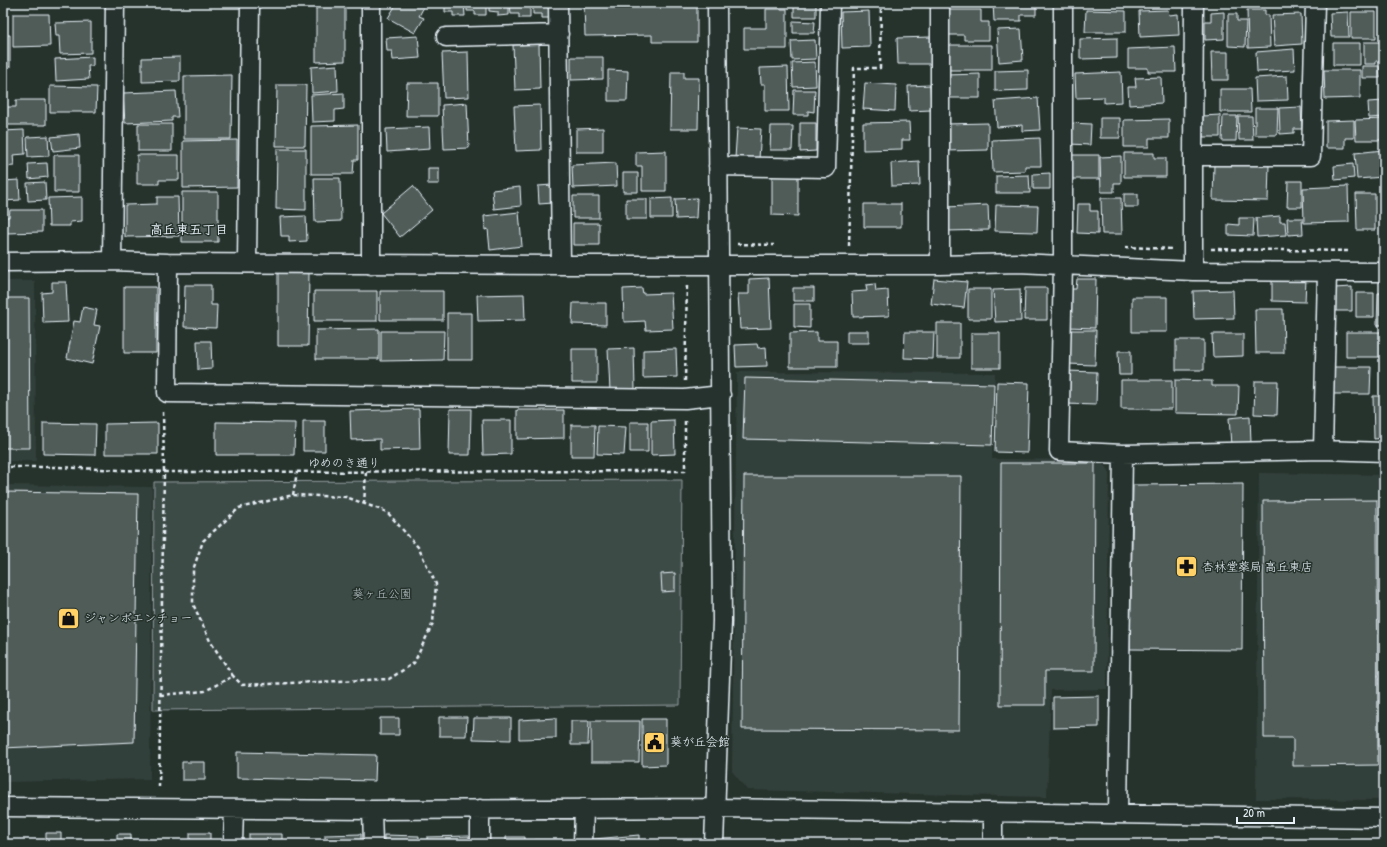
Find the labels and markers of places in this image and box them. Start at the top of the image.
pharmacy icon: 杏林堂薬局 高丘東店 [1174,554,1200,580]
place label: 杏林堂薬局 高丘東店 [1202,558,1313,575]
shop icon: ジャンボエンチョー [56,605,82,631]
place label: ジャンボエンチョー [84,609,192,626]
public building icon: 葵が丘会館 [641,729,667,755]
place label: 葵が丘会館 [670,733,730,750]

